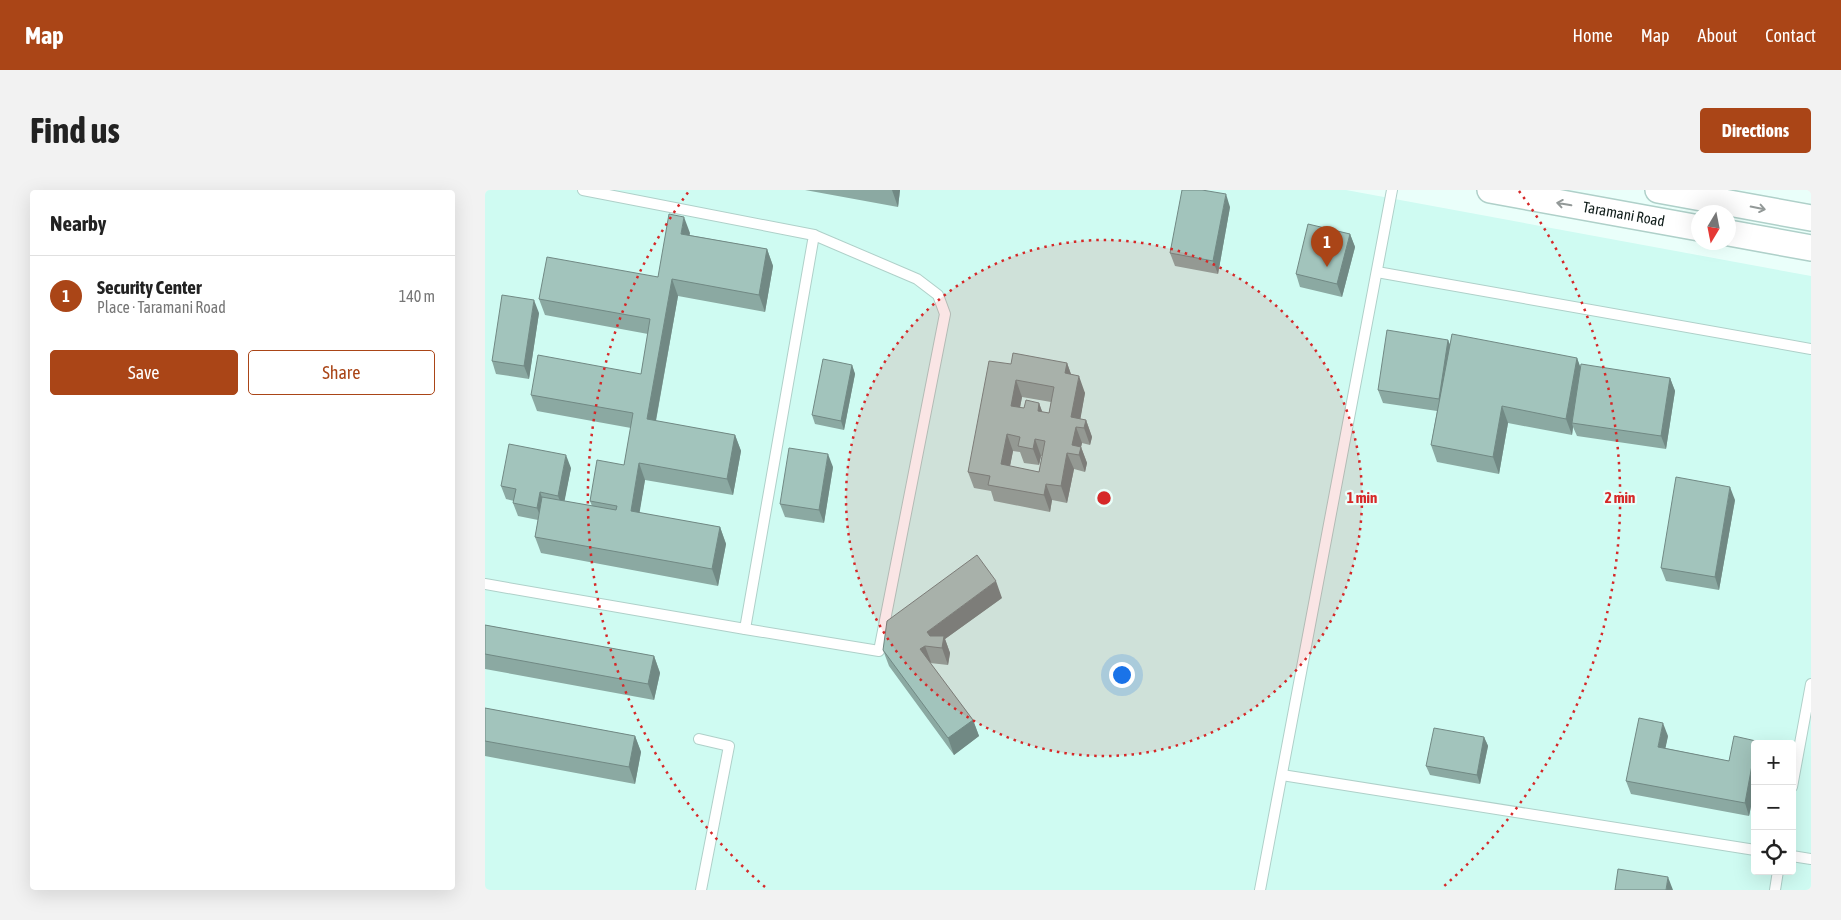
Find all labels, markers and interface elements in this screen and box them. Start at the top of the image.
text: Map [25,22,64,49]
text: Home [1573,25,1613,46]
text: Map [1641,25,1670,46]
text: About [1698,25,1737,46]
text: Contact [1765,25,1816,46]
button: Directions [1700,108,1811,153]
text: Find us [30,110,120,150]
one-way arrow [1557,198,1573,208]
street label: Taramani Road [1582,198,1666,230]
one-way arrow [1749,204,1765,213]
north arrow [1691,205,1736,250]
text: Nearby [50,211,106,235]
pin: 1 [1311,226,1343,267]
text: Security Center [97,276,202,298]
text: 1 [62,287,70,305]
text: 140 m [399,287,435,305]
text: Place · Taramani Road [97,298,226,316]
button: Save [50,350,238,395]
button: Share [248,350,435,395]
centre of rings [1095,489,1113,507]
text: 1 min [1347,489,1377,506]
text: 2 min [1605,489,1635,506]
your location [1109,662,1135,688]
map controls [1751,740,1796,875]
button: + [1751,740,1796,785]
button: − [1751,785,1796,830]
button: locate [1751,830,1796,875]

